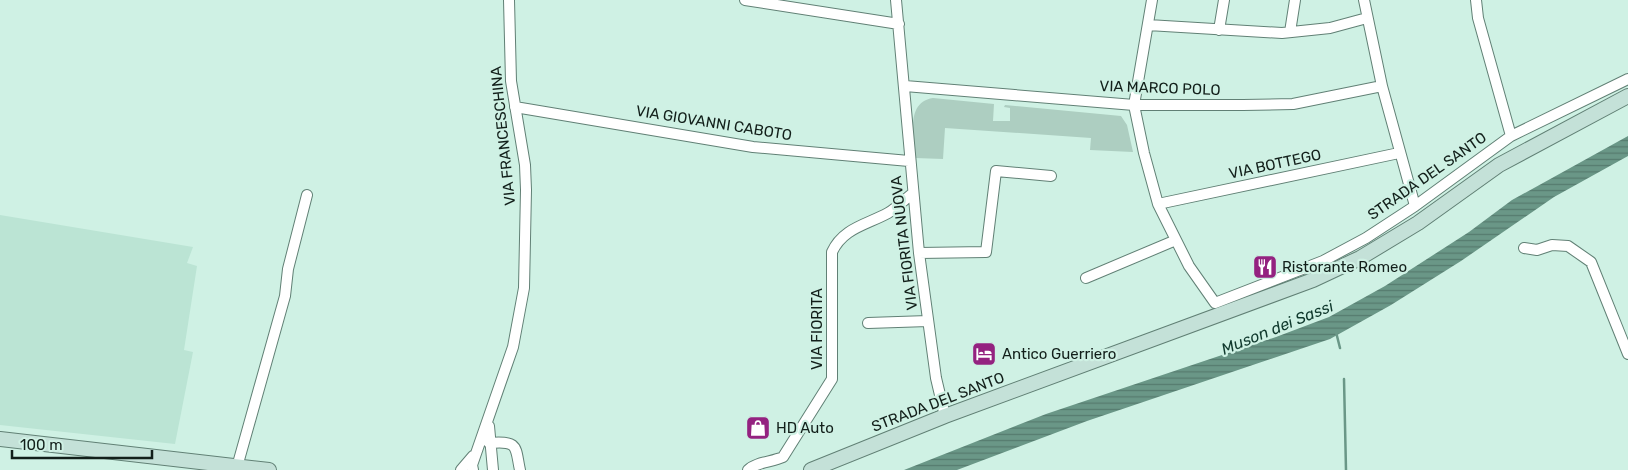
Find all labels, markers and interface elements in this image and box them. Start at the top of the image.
street label: VIA FRANCESCHINA [487,65,519,207]
street label: VIA MARCO POLO [1099,77,1221,99]
street label: VIA GIOVANNI CABOTO [635,102,793,144]
street label: STRADA DEL SANTO [1364,128,1490,224]
street label: VIA BOTTEGO [1227,145,1323,183]
street label: VIA FIORITA NUOVA [887,175,921,311]
restaurant icon: Ristorante Romeo [1252,254,1278,280]
place label: Ristorante Romeo [1282,258,1407,276]
street label: VIA FIORITA [808,288,826,370]
water label: Muson dei Sassi [1218,296,1337,359]
hotel icon: Antico Guerriero [971,341,997,367]
place label: Antico Guerriero [1002,345,1116,363]
street label: STRADA DEL SANTO [869,368,1007,436]
shop icon: HD Auto [745,415,771,441]
place label: HD Auto [776,419,834,437]
scale bar [12,428,152,460]
text: 100 m [20,436,62,454]

